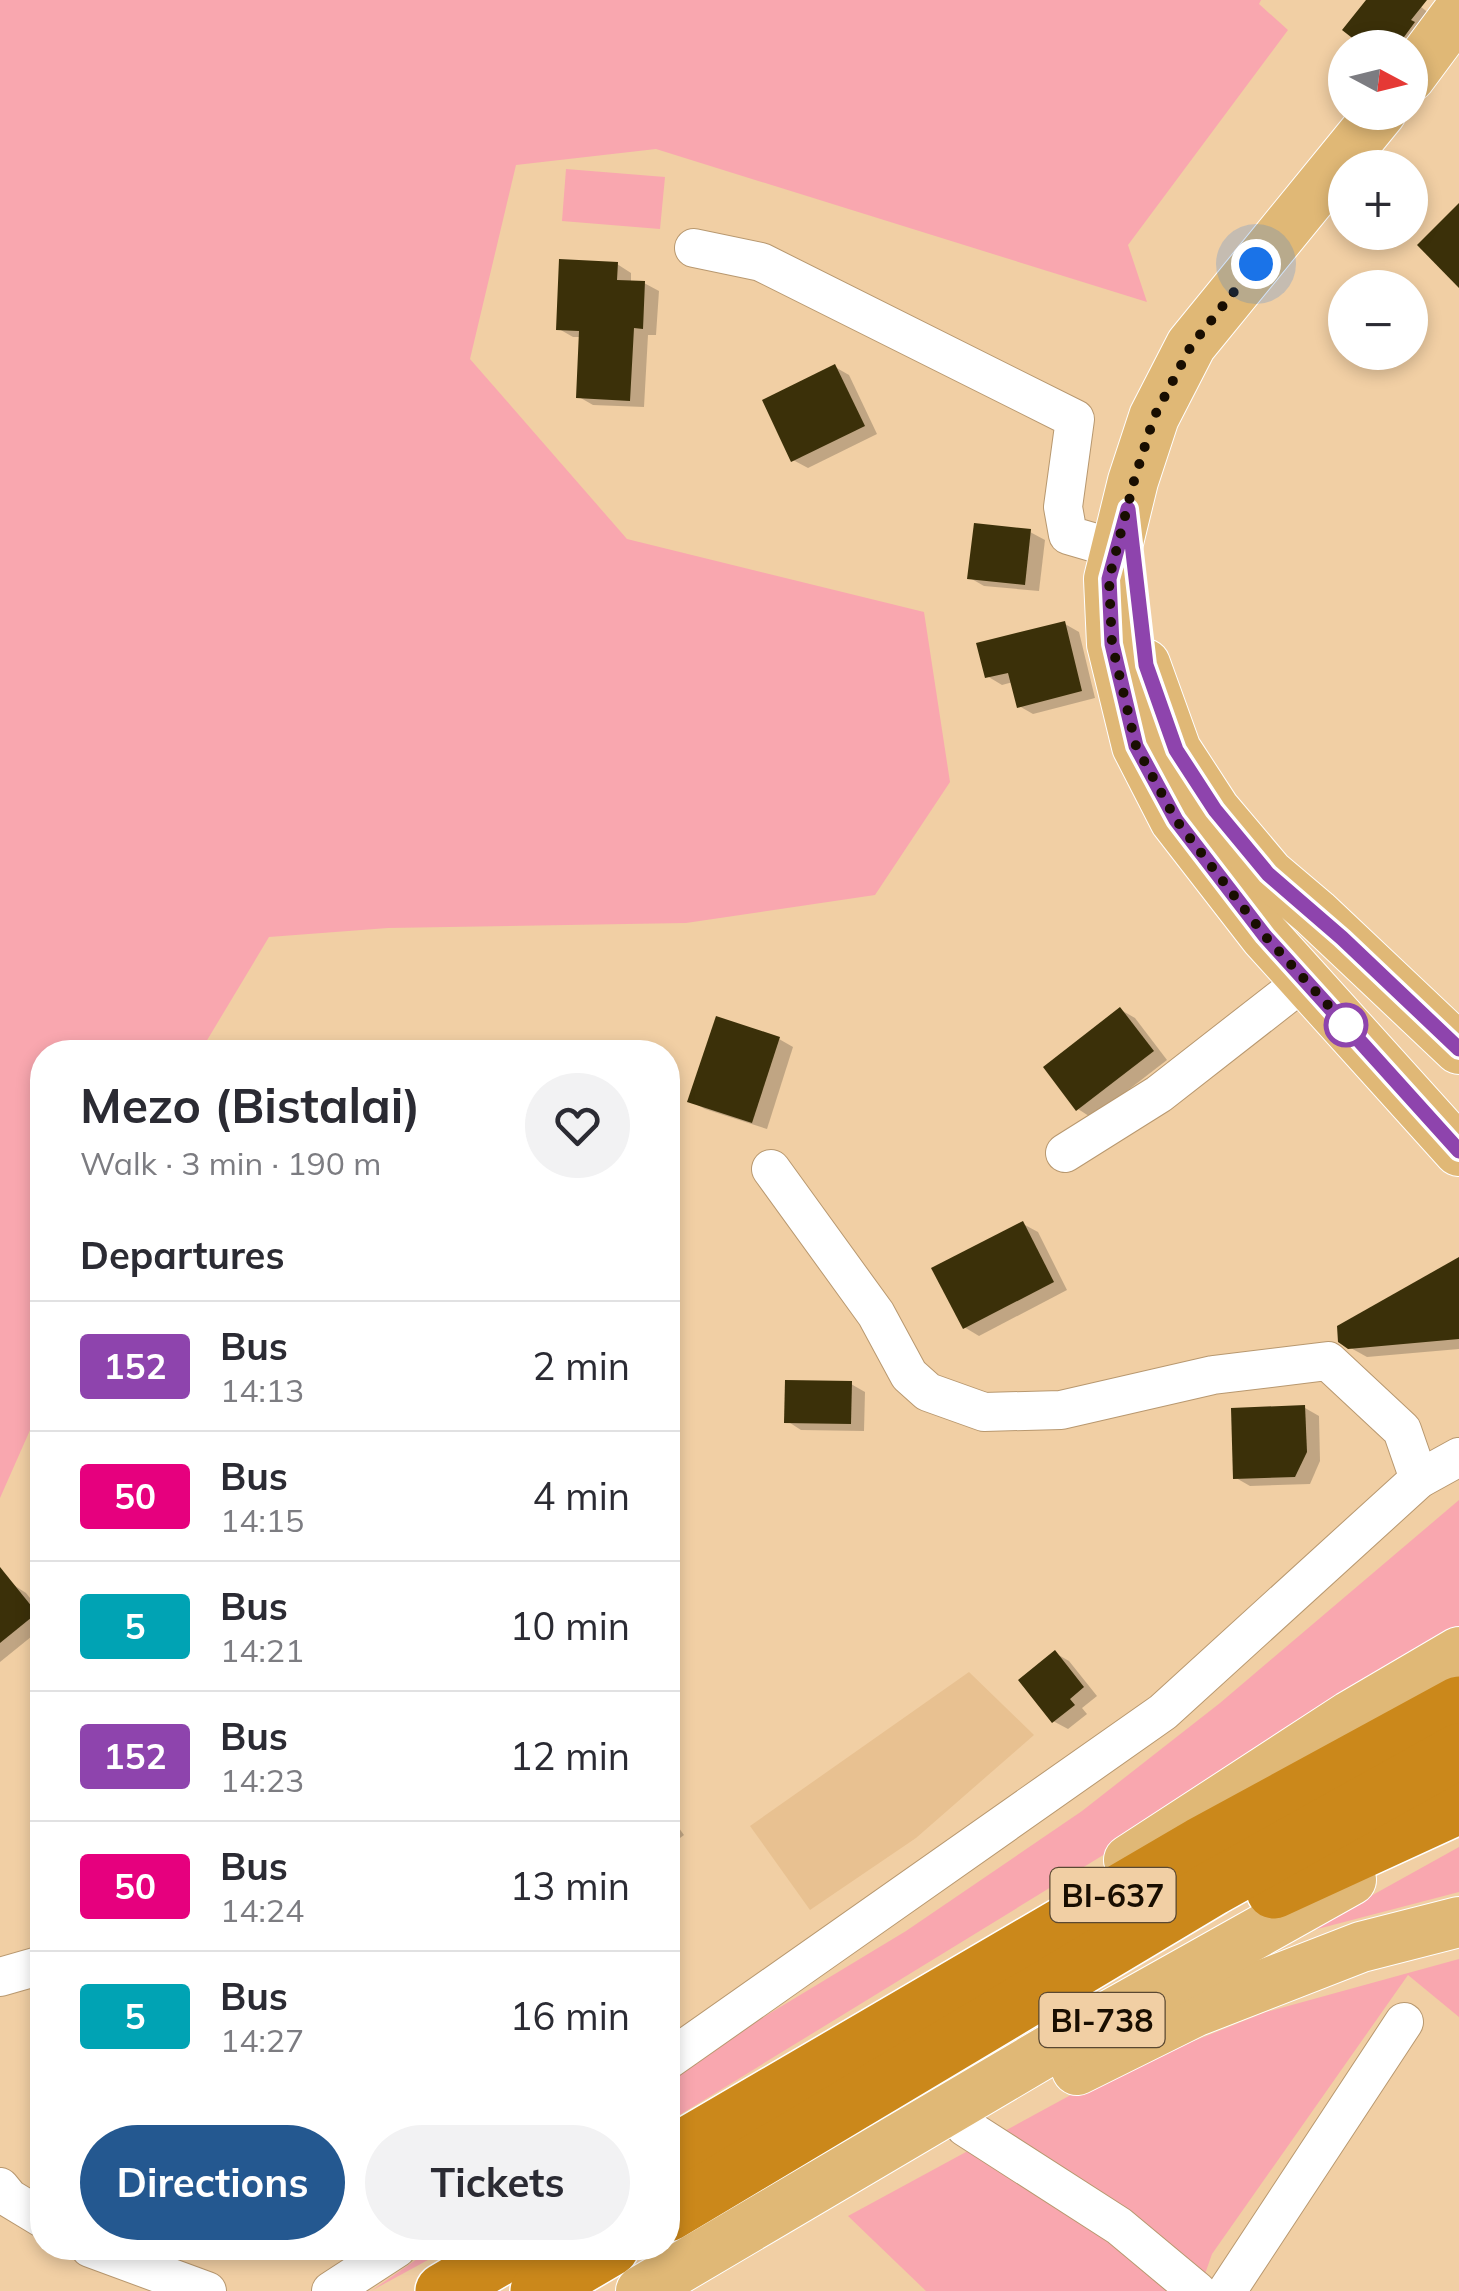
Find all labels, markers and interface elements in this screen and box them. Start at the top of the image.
north arrow [1328,30,1428,130]
map controls [1328,30,1428,370]
button: + [1328,150,1428,250]
your location [1231,239,1281,289]
button: − [1328,270,1428,370]
unlabelled marker [1325,1004,1367,1046]
button: heart [525,1073,630,1178]
text: Mezo (Bistalai) [80,1075,420,1135]
text: Walk · 3 min · 190 m [80,1143,381,1183]
text: Departures [80,1231,284,1279]
text: Bus [220,1322,288,1370]
text: 2 min [533,1342,630,1390]
text: 152 [103,1344,167,1388]
text: 14:13 [220,1370,304,1410]
text: Bus [220,1452,288,1500]
text: 4 min [533,1472,630,1520]
text: 50 [114,1474,156,1518]
text: 14:15 [220,1500,304,1540]
text: Bus [220,1582,288,1630]
text: 10 min [510,1602,630,1650]
text: 5 [124,1604,146,1648]
text: 14:21 [220,1630,304,1670]
text: Bus [220,1712,288,1760]
text: 12 min [510,1732,630,1780]
text: 152 [103,1734,167,1778]
text: 14:23 [220,1760,304,1800]
text: Bus [220,1842,288,1890]
text: 13 min [510,1862,630,1910]
text: 50 [114,1864,156,1908]
road number: BI-637 [1050,1868,1176,1922]
text: 14:24 [220,1890,304,1930]
text: Bus [220,1972,288,2020]
text: 16 min [510,1992,630,2040]
road number: BI-738 [1040,1993,1164,2047]
text: 5 [124,1994,146,2038]
text: 14:27 [220,2020,304,2060]
button: Directions [80,2125,345,2240]
button: Tickets [365,2125,630,2240]

